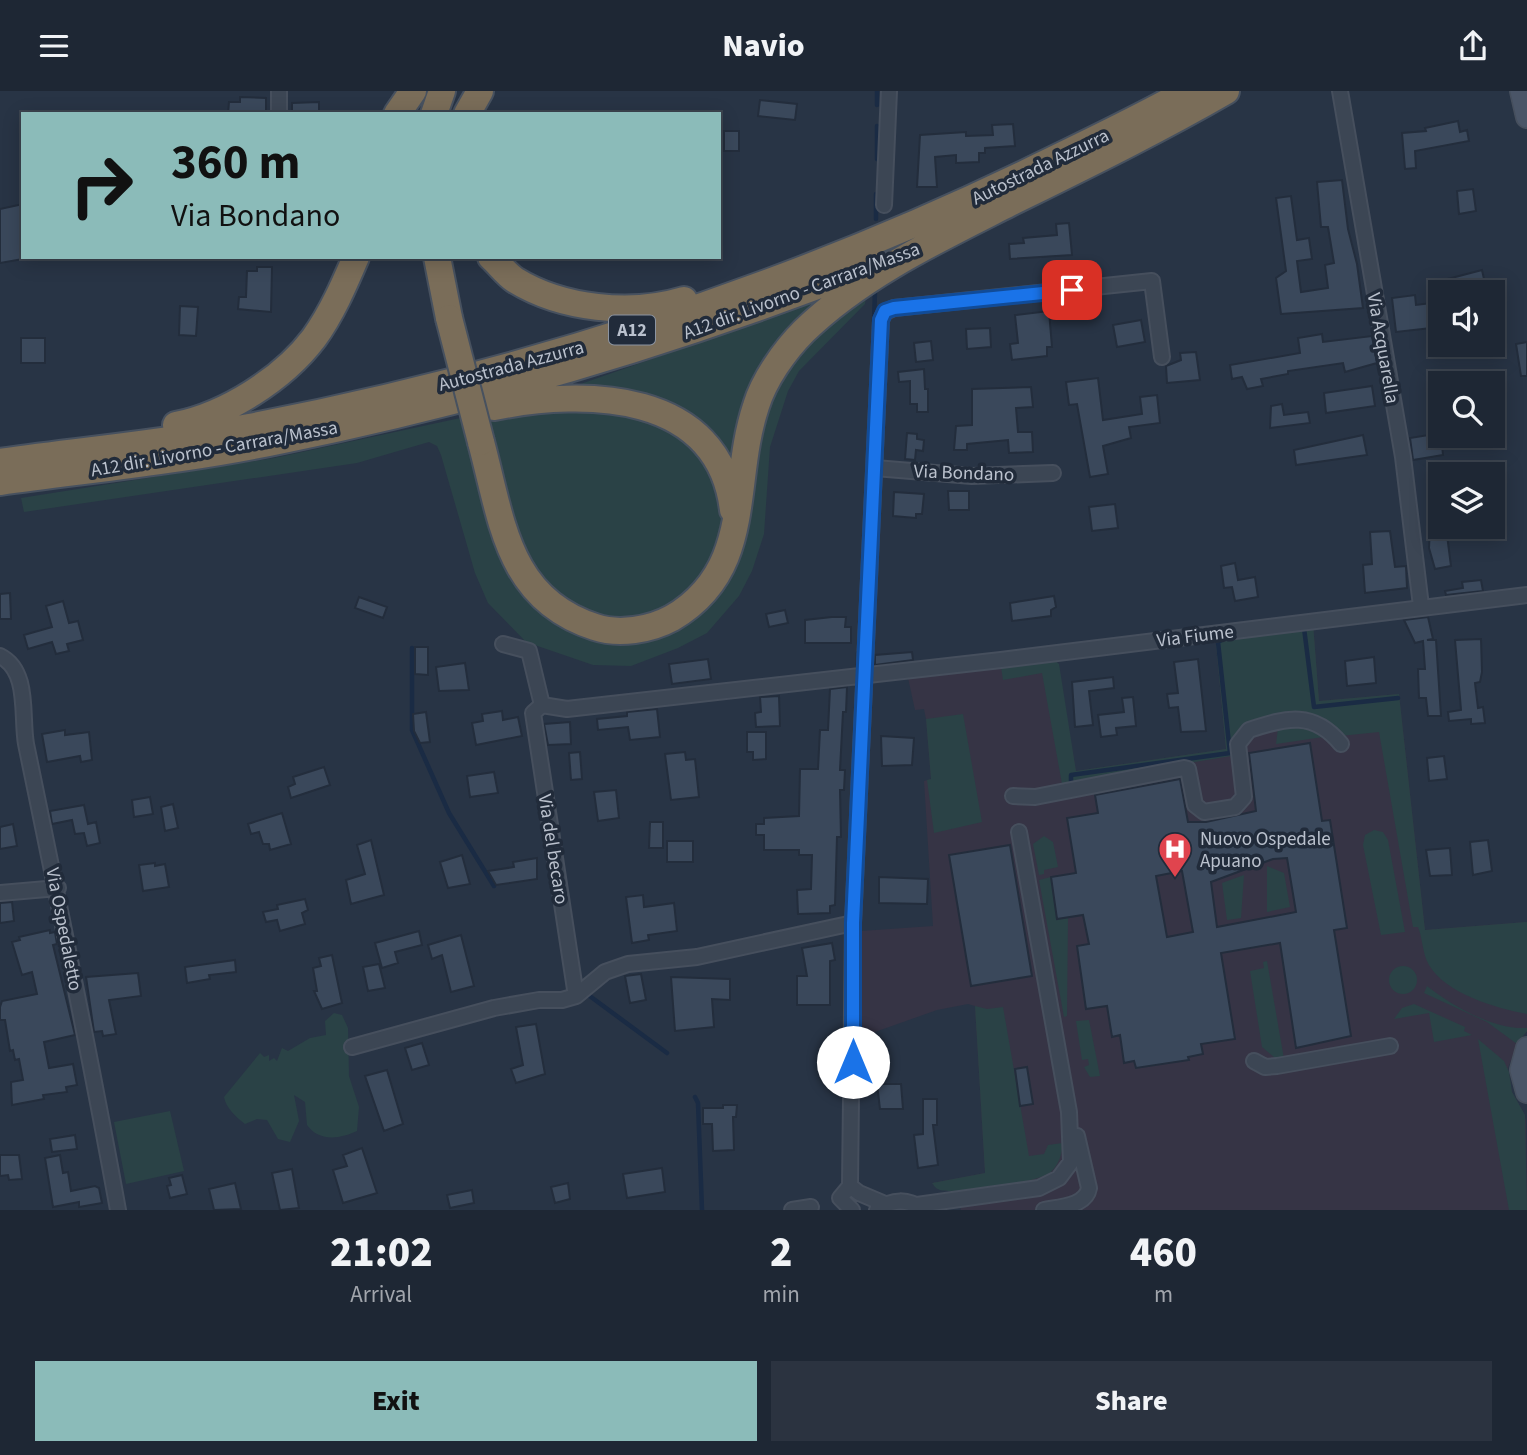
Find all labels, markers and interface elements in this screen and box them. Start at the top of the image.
text: Navio [722,23,805,69]
icon: menu [35,27,73,65]
icon: share [1454,27,1492,65]
street label: Autostrada Azzurra [968,122,1114,212]
text: 360 m [171,128,300,198]
icon: right [56,140,147,231]
text: Via Bondano [171,193,340,239]
street label: A12 dir. Livorno - Carrara/Massa [679,236,924,347]
pin [1042,260,1102,320]
icon: arrive [1053,271,1091,309]
map controls [1428,280,1505,539]
button: sound [1428,280,1505,357]
street label: Via Acquarella [1360,291,1406,406]
road number: A12 [609,316,655,345]
street label: Autostrada Azzurra [436,334,587,399]
button: search [1428,371,1505,448]
street label: A12 dir. Livorno - Carrara/Massa [89,414,340,484]
street label: Via Bondano [913,458,1015,489]
button: layers [1428,462,1505,539]
street label: Via Fiume [1155,618,1235,655]
street label: Via del becaro [530,792,575,906]
place label: Nuovo Ospedale Apuano [1200,826,1331,875]
hospital icon: Nuovo Ospedale Apuano [1156,830,1194,879]
street label: Via Ospedaletto [38,865,89,993]
position arrow [816,1025,890,1099]
text: 21:02 [330,1223,433,1283]
text: 2 [770,1223,792,1283]
text: 460 [1130,1223,1197,1283]
text: Arrival [350,1278,412,1311]
text: min [763,1278,800,1311]
text: m [1154,1278,1173,1311]
button: Exit [35,1361,757,1441]
button: Share [771,1361,1492,1441]

